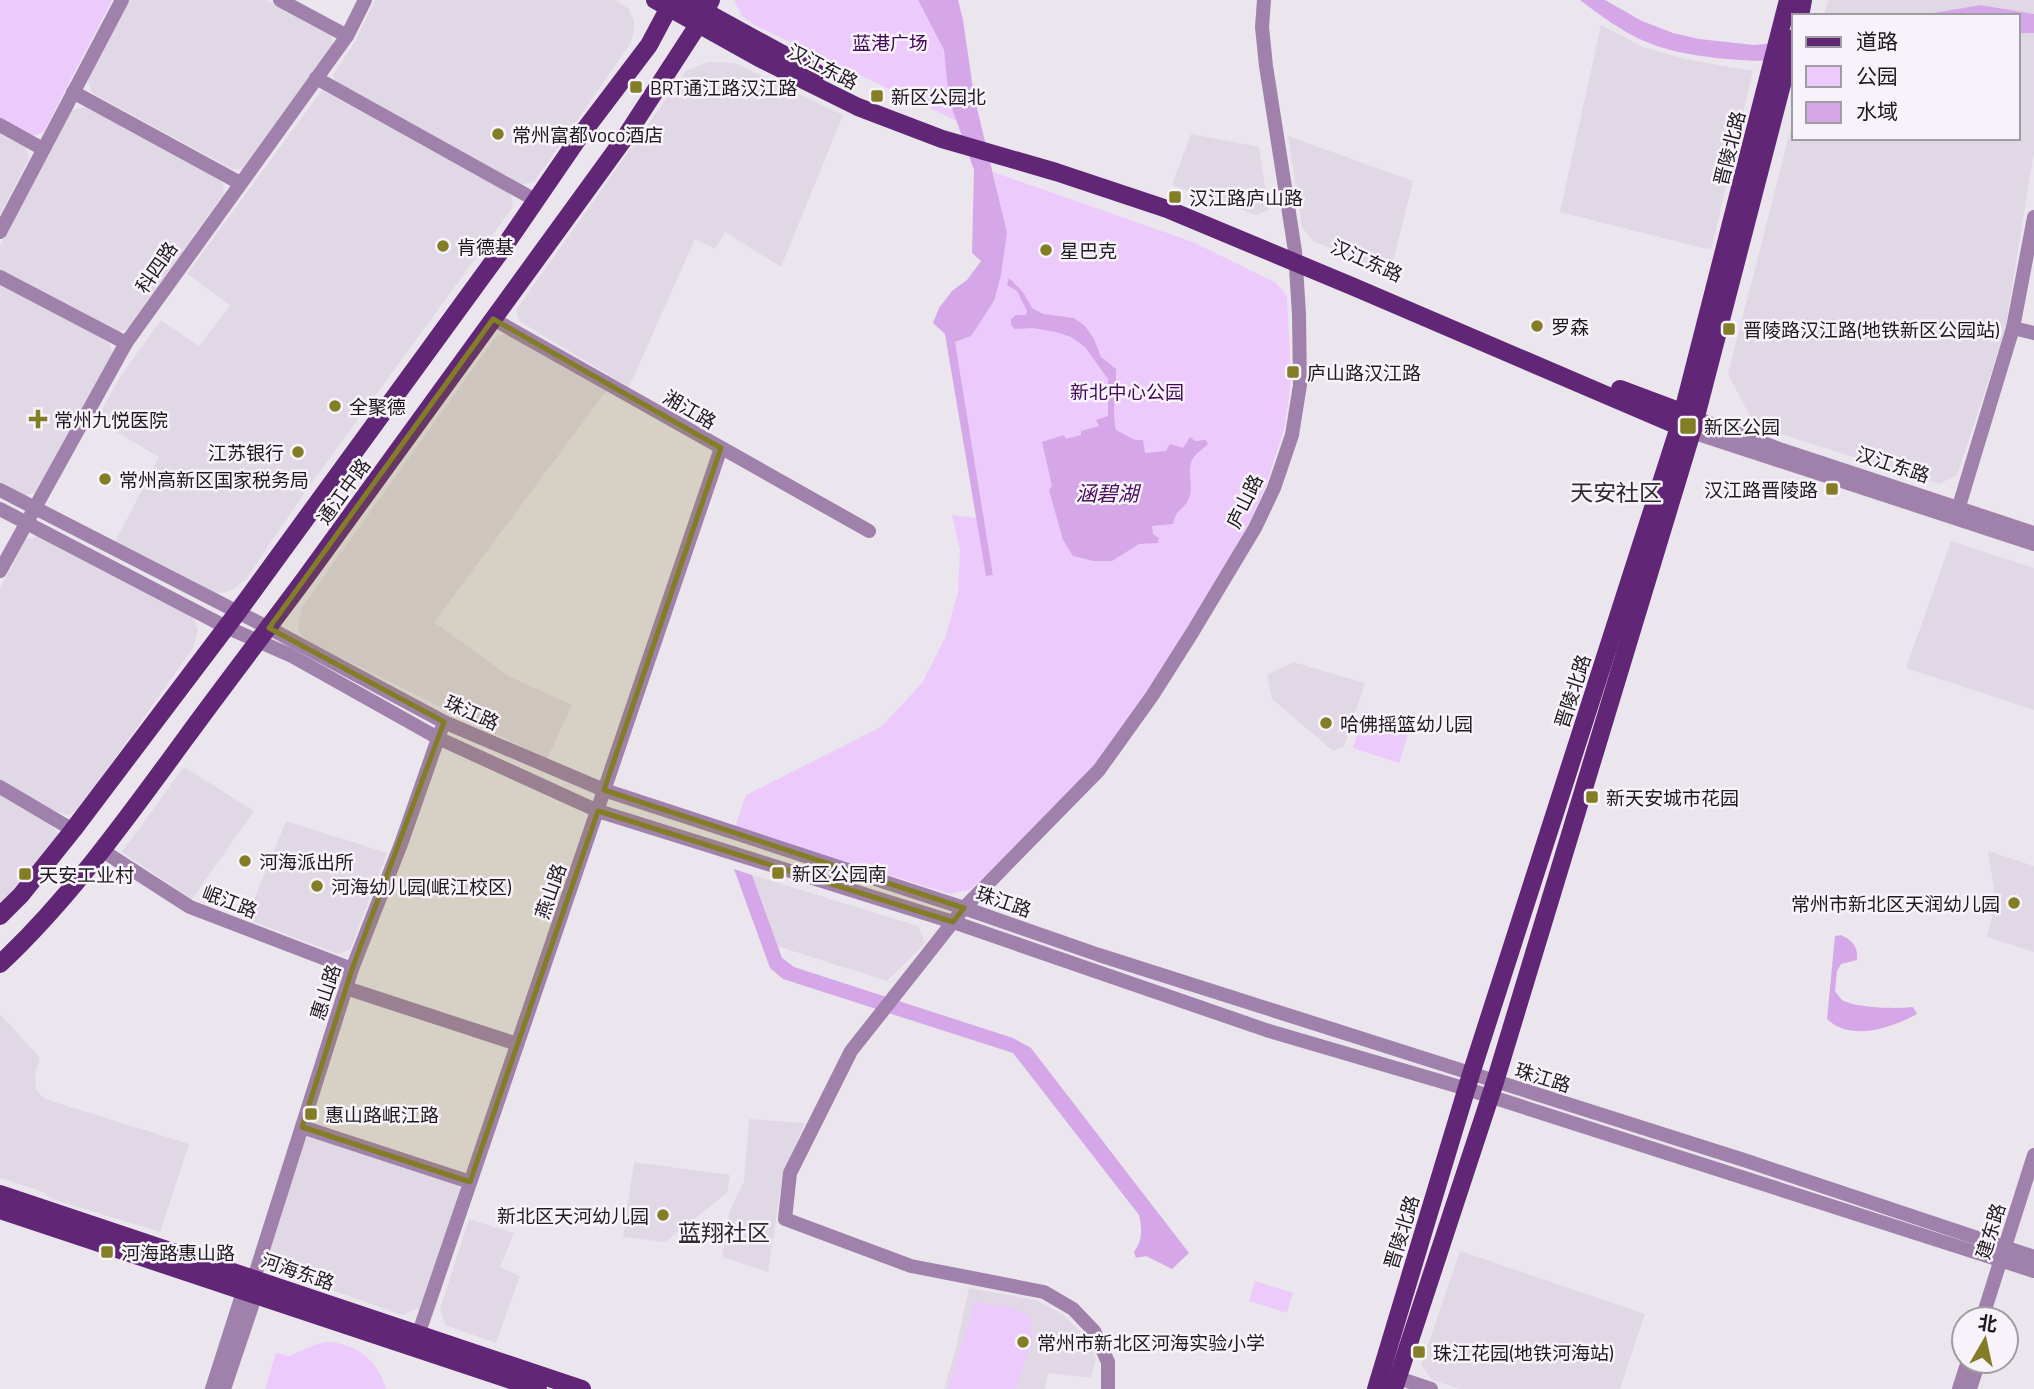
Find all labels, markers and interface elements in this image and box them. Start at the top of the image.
legend [1792,14,2020,140]
text: 道路 [1856,25,1898,57]
park label: 蓝港广场 [852,28,928,57]
street label: 汉江东路 [783,36,863,96]
text: 公园 [1856,60,1898,92]
place label: BRT通江路汉江路 [650,73,797,102]
marker: BRT通江路汉江路 [628,79,644,95]
place label: 新区公园北 [891,82,986,111]
marker: 新区公园北 [869,88,885,104]
text: 水域 [1856,95,1898,127]
street label: 晋陵北路 [1706,108,1752,188]
place label: 常州富都voco酒店 [512,120,663,149]
marker: 常州富都voco酒店 [490,126,506,142]
place label: 汉江路庐山路 [1189,183,1303,212]
marker: 汉江路庐山路 [1167,189,1183,205]
street label: 汉江东路 [1326,231,1408,289]
place label: 肯德基 [457,232,514,261]
street label: 科四路 [128,235,184,299]
place label: 星巴克 [1060,236,1117,265]
marker: 肯德基 [435,238,451,254]
marker: 星巴克 [1038,242,1054,258]
place label: 罗森 [1551,312,1589,341]
place label: 晋陵路汉江路(地铁新区公园站) [1743,315,2000,344]
marker: 罗森 [1529,318,1545,334]
marker: 晋陵路汉江路(地铁新区公园站) [1721,321,1737,337]
place label: 庐山路汉江路 [1307,358,1421,387]
marker: 庐山路汉江路 [1285,364,1301,380]
park label: 新北中心公园 [1070,377,1184,406]
street label: 湘江路 [658,382,722,436]
place label: 全聚德 [349,392,406,421]
marker: 全聚德 [327,398,343,414]
place label: 常州九悦医院 [54,405,168,434]
marker: 常州九悦医院 [28,409,48,429]
place label: 新区公园 [1704,412,1780,441]
marker: 新区公园 [1678,416,1698,436]
place label: 江苏银行 [208,438,284,467]
street label: 汉江东路 [1852,438,1934,490]
marker: 江苏银行 [290,444,306,460]
street label: 通江中路 [309,452,377,530]
place label: 常州高新区国家税务局 [119,465,309,494]
street label: 庐山路 [1218,469,1270,533]
marker: 常州高新区国家税务局 [97,471,113,487]
district label: 天安社区 [1570,475,1662,510]
place label: 汉江路晋陵路 [1704,475,1818,504]
water label: 涵碧湖 [1076,477,1141,509]
marker: 汉江路晋陵路 [1824,481,1840,497]
street label: 晋陵北路 [1546,650,1598,732]
street label: 珠江路 [440,687,504,737]
place label: 哈佛摇篮幼儿园 [1340,709,1473,738]
marker: 哈佛摇篮幼儿园 [1318,715,1334,731]
place label: 新天安城市花园 [1606,783,1739,812]
marker: 新天安城市花园 [1584,789,1600,805]
place label: 河海派出所 [259,847,354,876]
marker: 河海派出所 [237,853,253,869]
street label: 燕山路 [527,859,573,923]
place label: 新区公园南 [792,859,887,888]
place label: 天安工业村 [39,860,134,889]
marker: 新区公园南 [770,865,786,881]
marker: 天安工业村 [17,866,33,882]
place label: 河海幼儿园(岷江校区) [331,872,512,901]
street label: 岷江路 [198,877,262,925]
marker: 河海幼儿园(岷江校区) [309,878,325,894]
street label: 珠江路 [972,878,1036,924]
place label: 常州市新北区天润幼儿园 [1791,889,2000,918]
marker: 常州市新北区天润幼儿园 [2006,895,2022,911]
street label: 惠山路 [302,960,348,1024]
street label: 珠江路 [1511,1055,1575,1099]
place label: 惠山路岷江路 [325,1100,439,1129]
marker: 惠山路岷江路 [303,1106,319,1122]
street label: 晋陵北路 [1376,1191,1426,1273]
street label: 建东路 [1968,1199,2012,1263]
place label: 新北区天河幼儿园 [497,1201,649,1230]
marker: 新北区天河幼儿园 [655,1207,671,1223]
district label: 蓝翔社区 [678,1215,770,1250]
place label: 河海路惠山路 [121,1238,235,1267]
marker: 河海路惠山路 [99,1244,115,1260]
street label: 河海东路 [257,1245,339,1297]
north arrow [1950,1305,2020,1375]
text: 北 [1976,1307,1999,1339]
place label: 常州市新北区河海实验小学 [1037,1328,1265,1357]
marker: 常州市新北区河海实验小学 [1015,1334,1031,1350]
place label: 珠江花园(地铁河海站) [1433,1338,1614,1367]
marker: 珠江花园(地铁河海站) [1411,1344,1427,1360]

